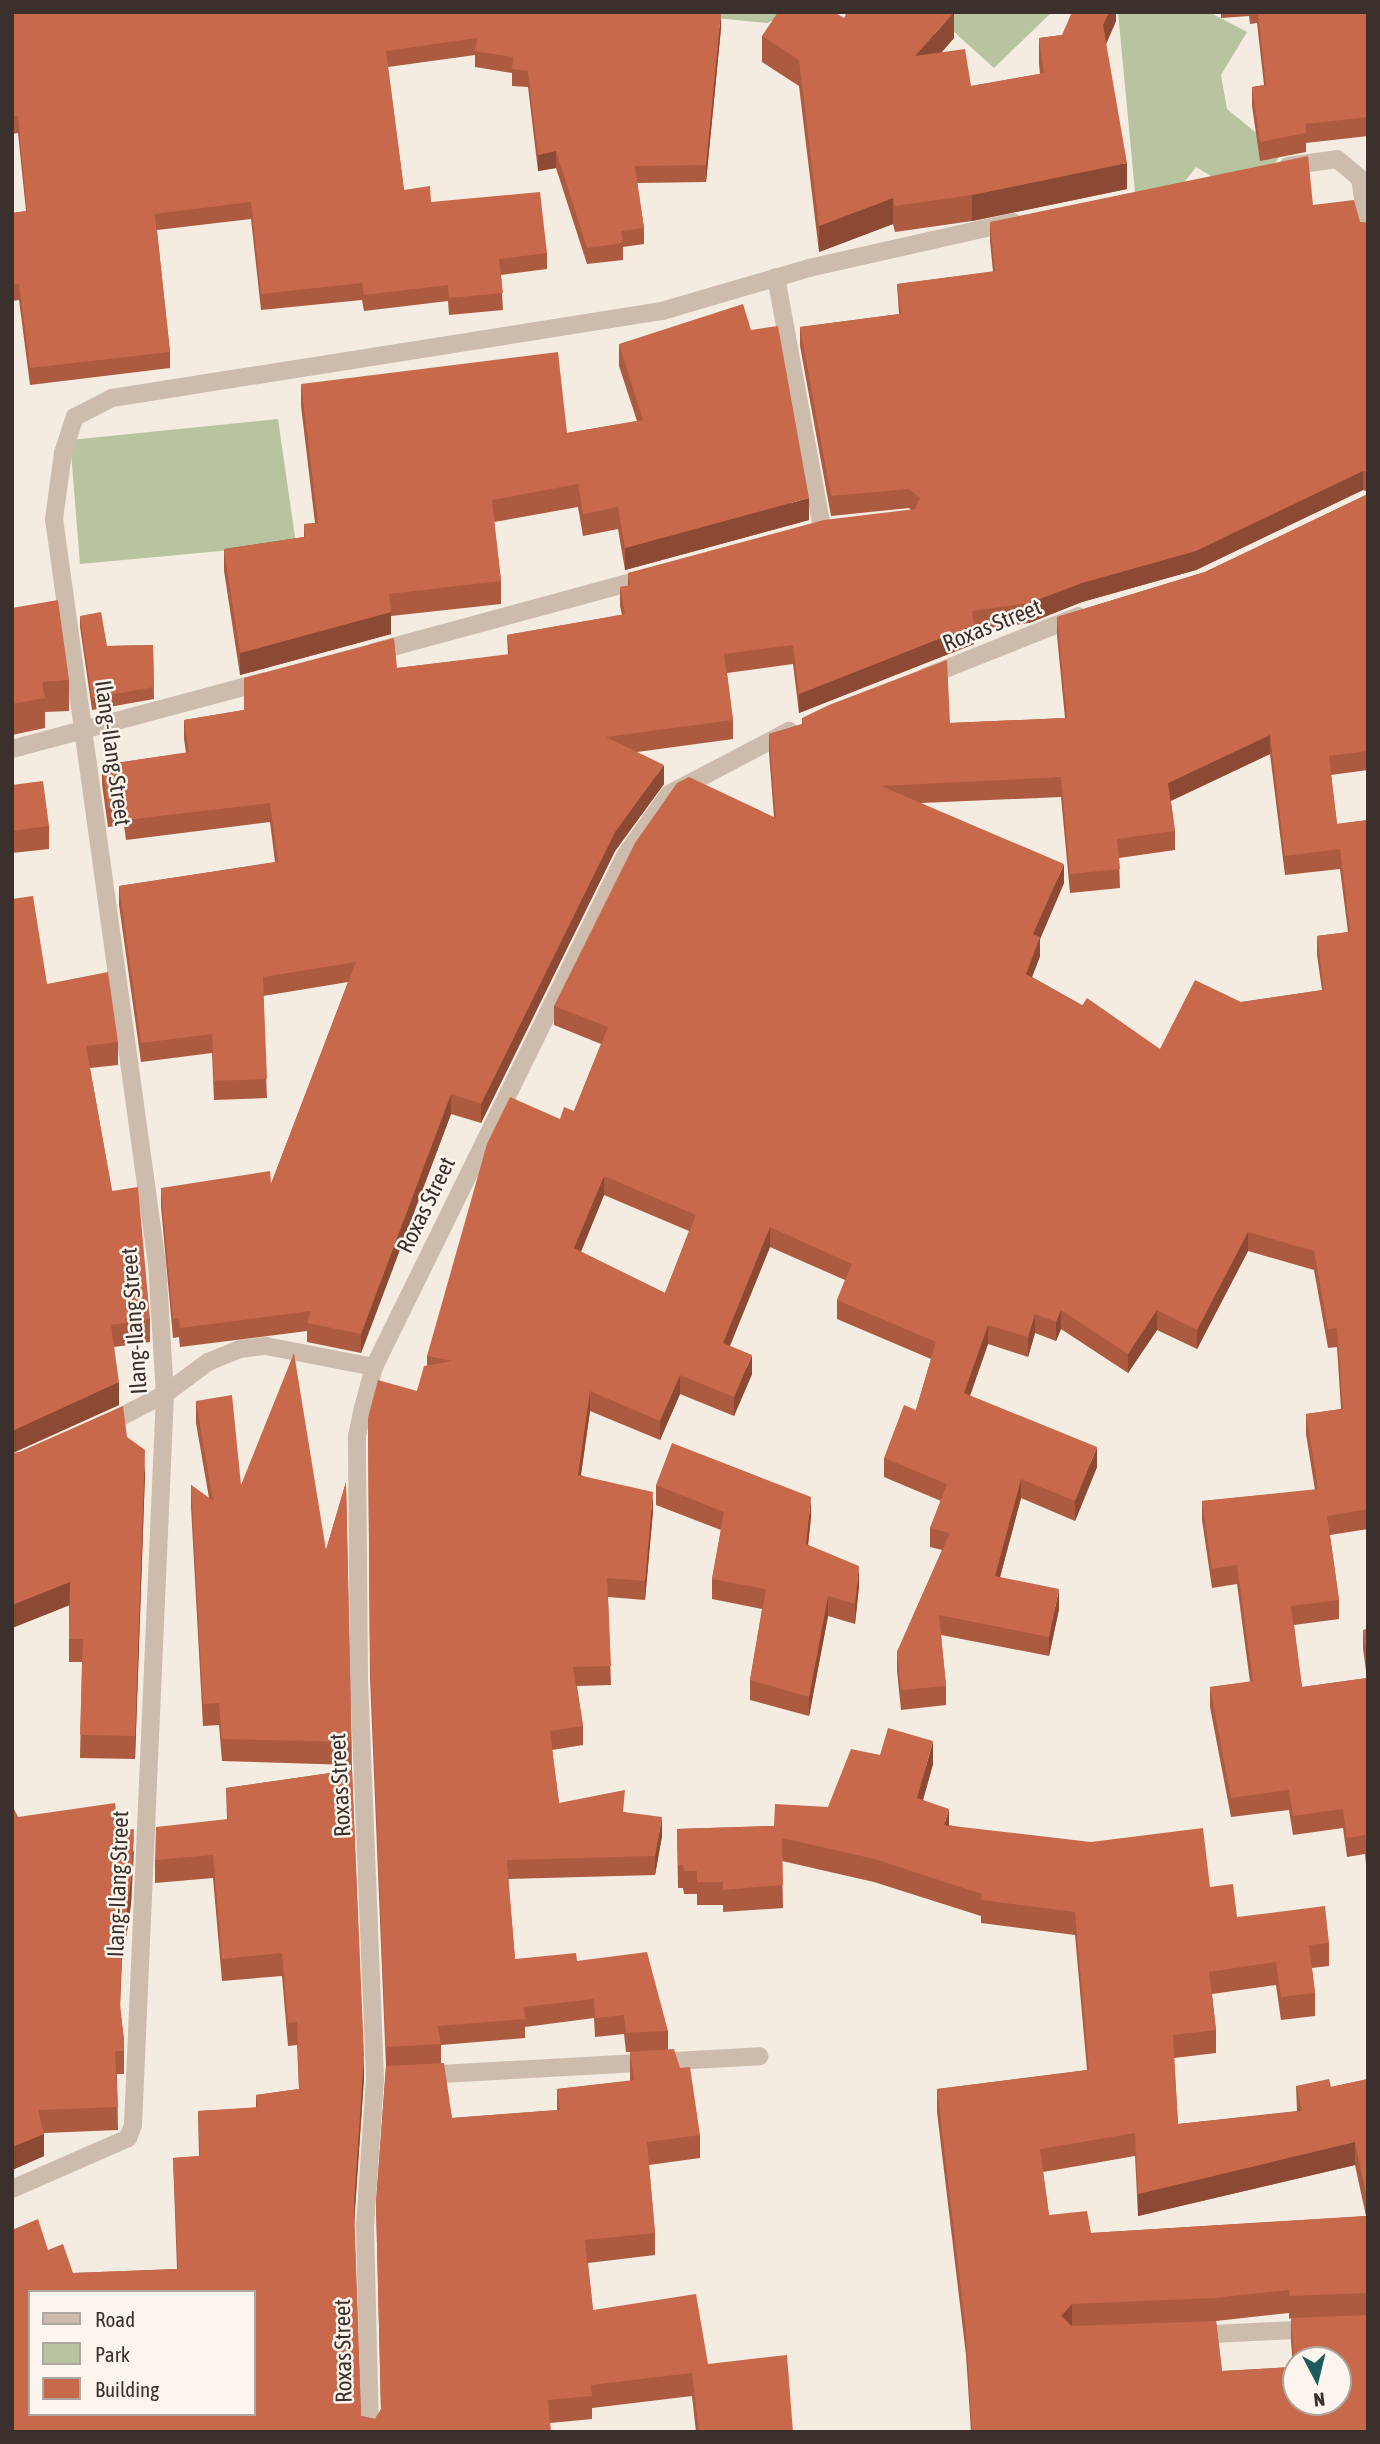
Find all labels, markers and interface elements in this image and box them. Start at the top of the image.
street label: Roxas Street [939,593,1045,657]
street label: Ilang-Ilang Street [89,678,137,828]
street label: Roxas Street [391,1152,461,1258]
street label: Ilang-Ilang Street [115,1247,153,1395]
street label: Roxas Street [324,1732,356,1838]
street label: Ilang-Ilang Street [102,1810,134,1958]
legend [28,2290,256,2416]
street label: Roxas Street [328,2299,358,2403]
text: Road [95,2307,135,2331]
text: Park [95,2342,130,2366]
north arrow [1282,2346,1352,2416]
text: Building [95,2377,159,2401]
text: N [1312,2388,1326,2411]

